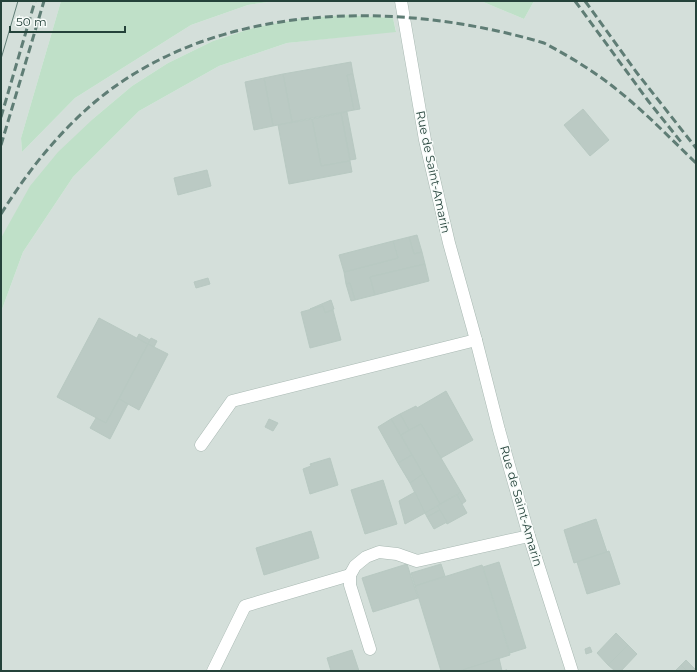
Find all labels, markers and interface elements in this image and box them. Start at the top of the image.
scale bar [10,8,125,34]
text: 50 m [16,14,47,29]
street label: Rue de Saint-Amarin [413,109,454,235]
street label: Rue de Saint-Amarin [497,444,546,568]

